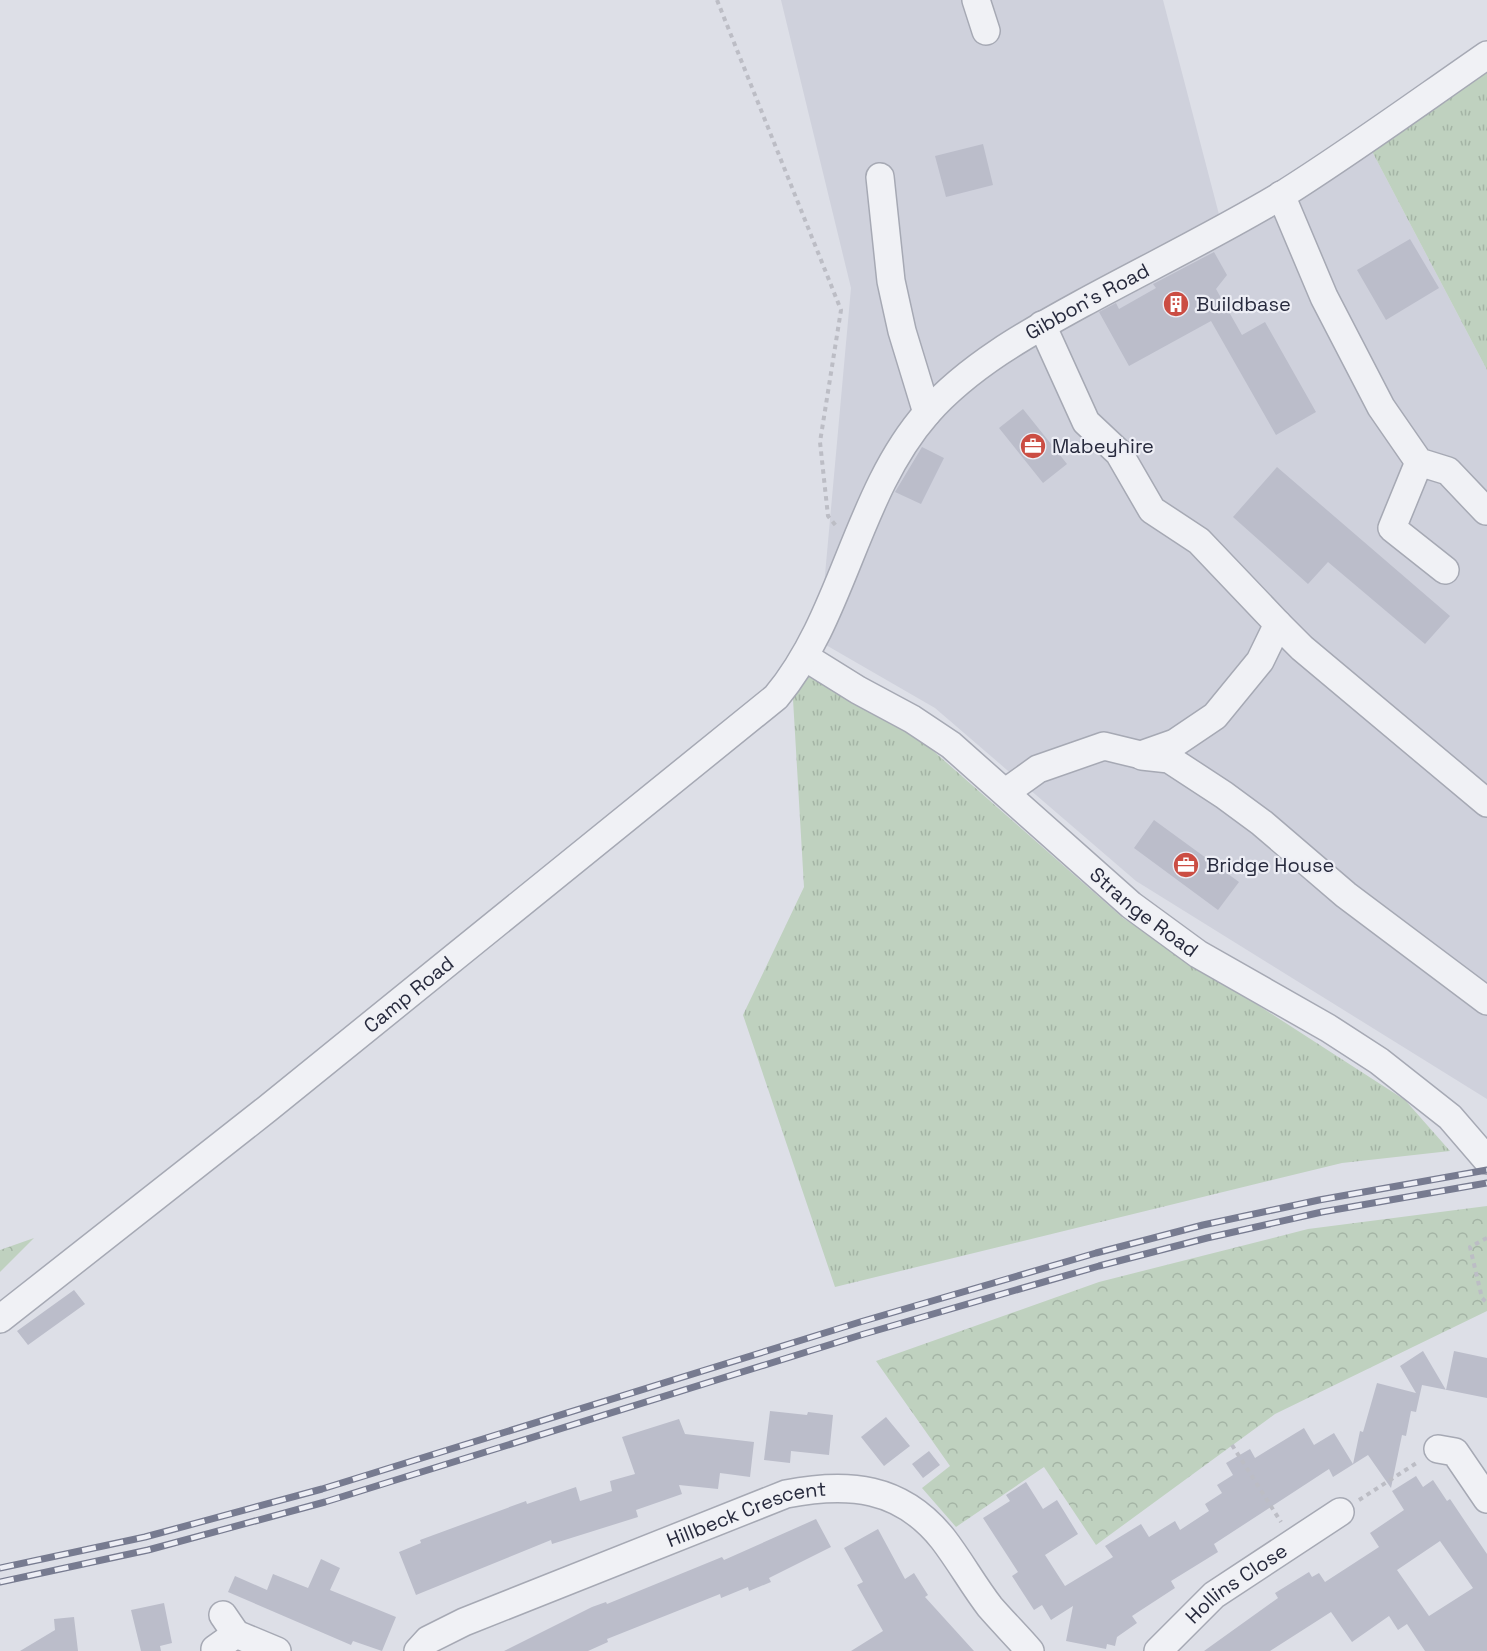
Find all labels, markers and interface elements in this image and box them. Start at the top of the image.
street label: Gibbon's Road [1020,257,1154,346]
building icon: Buildbase [1161,289,1191,319]
place label: Buildbase [1196,291,1291,317]
office icon: Mabeyhire [1018,431,1048,461]
place label: Mabeyhire [1052,433,1154,459]
office icon: Bridge House [1171,850,1201,880]
place label: Bridge House [1206,852,1334,878]
street label: Strange Road [1084,861,1203,963]
street label: Camp Road [358,950,459,1039]
street label: Hillbeck Crescent [663,1476,827,1553]
street label: Hollins Close [1180,1537,1292,1629]

